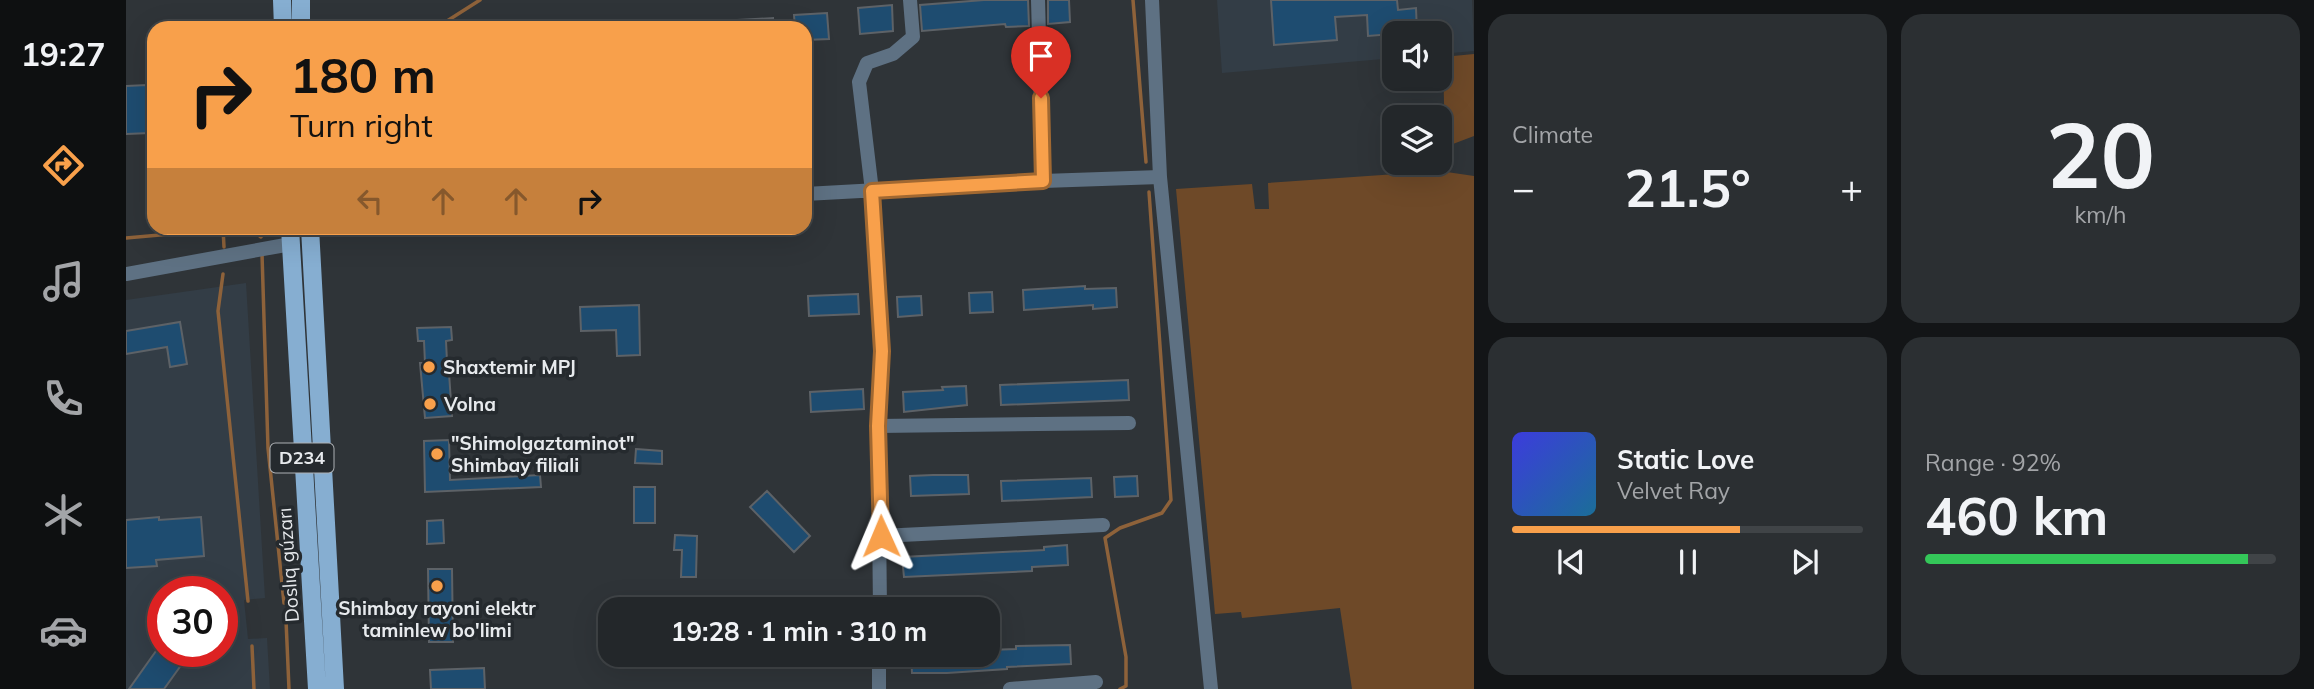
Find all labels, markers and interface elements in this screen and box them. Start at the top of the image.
map controls [1382,21,1452,175]
button: sound [1382,21,1452,91]
pin [1011,26,1071,98]
text: 19:27 [21,34,105,74]
icon: arrive [1022,37,1060,75]
text: 180 m [290,44,436,105]
icon: right [175,49,266,140]
text: 20 [2046,97,2155,211]
text: Turn right [290,105,433,145]
button: layers [1382,105,1452,175]
text: Climate [1512,120,1593,149]
icon: directions [39,141,88,190]
text: 21.5° [1624,155,1751,220]
text: − [1512,164,1535,212]
text: + [1840,164,1863,212]
icon: left [351,182,389,220]
icon: ahead [424,182,462,220]
icon: ahead [497,182,535,220]
icon: right [570,182,608,220]
text: km/h [2074,200,2127,229]
icon: music [39,257,88,306]
place label: Shaxtemir MPJ [443,355,576,379]
marker: Shaxtemir MPJ [421,359,437,375]
icon: phone [39,374,88,423]
place label: Volna [443,392,496,416]
marker: Volna [422,396,438,412]
place label: "Shimolgaztaminot" Shimbay filiali [451,431,634,477]
text: Static Love [1617,443,1754,476]
road number: D234 [270,444,334,472]
marker: "Shimolgaztaminot" Shimbay filiali [429,446,445,462]
text: Range · 92% [1925,448,2061,477]
text: Velvet Ray [1617,476,1730,505]
text: 460 km [1925,483,2108,548]
icon: climate [39,490,88,539]
position arrow [844,499,918,573]
street label: Doslıq gúzarı [272,507,304,623]
icon: previous [1552,543,1590,581]
icon: pause [1669,543,1707,581]
icon: next [1786,543,1824,581]
speed limit sign: 30 [147,576,238,667]
marker: Shimbay rayoni elektr taminlew bo'limi [429,578,445,594]
place label: Shimbay rayoni elektr taminlew bo'limi [338,596,536,642]
icon: car [39,606,88,655]
text: 19:28 · 1 min · 310 m [671,615,927,648]

